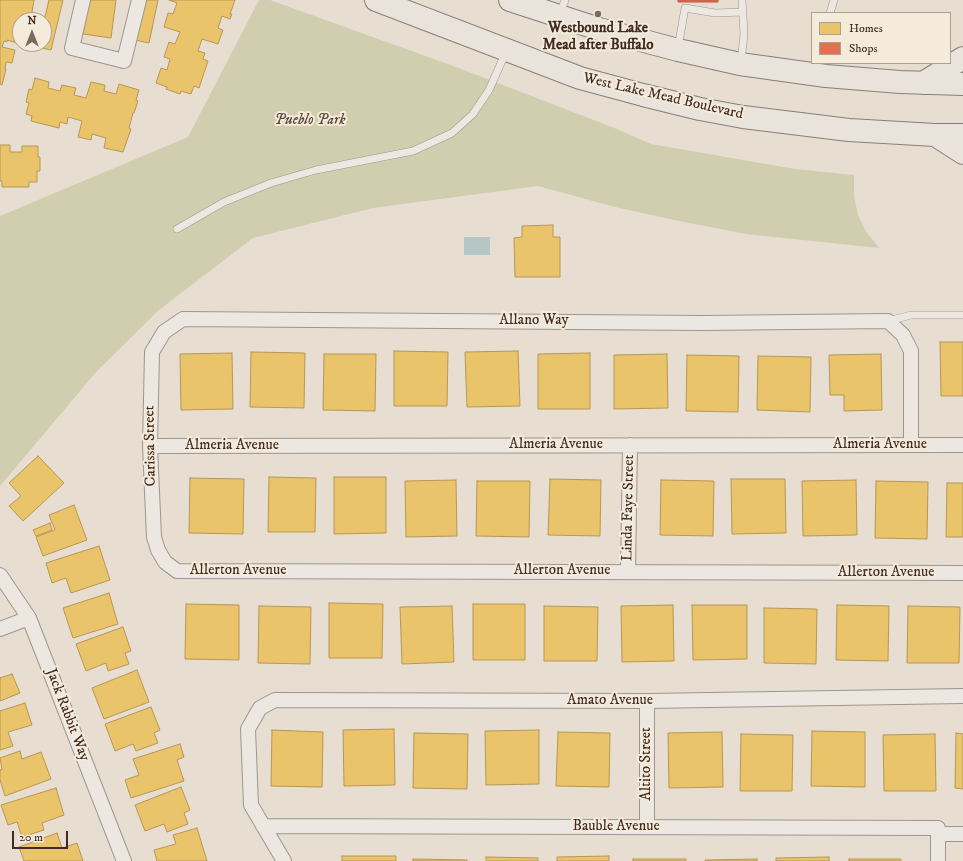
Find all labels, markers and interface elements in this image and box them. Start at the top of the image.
marker: Westbound Lake Mead after Buffalo [593,9,603,19]
north arrow [12,12,52,52]
legend [811,12,951,64]
text: N [27,14,37,28]
place label: Westbound Lake Mead after Buffalo [543,20,653,55]
text: Homes [849,21,883,36]
text: Shops [849,41,877,56]
street label: West Lake Mead Boulevard [581,70,745,124]
park label: Pueblo Park [274,112,346,130]
street label: Allano Way [499,312,569,330]
street label: Carissa Street [141,405,161,487]
street label: Almeria Avenue [509,436,603,454]
street label: Almeria Avenue [833,436,927,454]
street label: Almeria Avenue [185,437,279,455]
street label: Linda Faye Street [619,455,639,561]
street label: Allerton Avenue [190,562,286,580]
street label: Allerton Avenue [514,562,610,580]
street label: Allerton Avenue [838,564,934,582]
street label: Jack Rabbit Way [41,666,93,764]
street label: Amato Avenue [567,692,653,710]
street label: Altito Street [638,727,656,801]
street label: Bauble Avenue [572,818,660,836]
scale bar [14,823,70,849]
text: 20 m [19,830,43,845]

